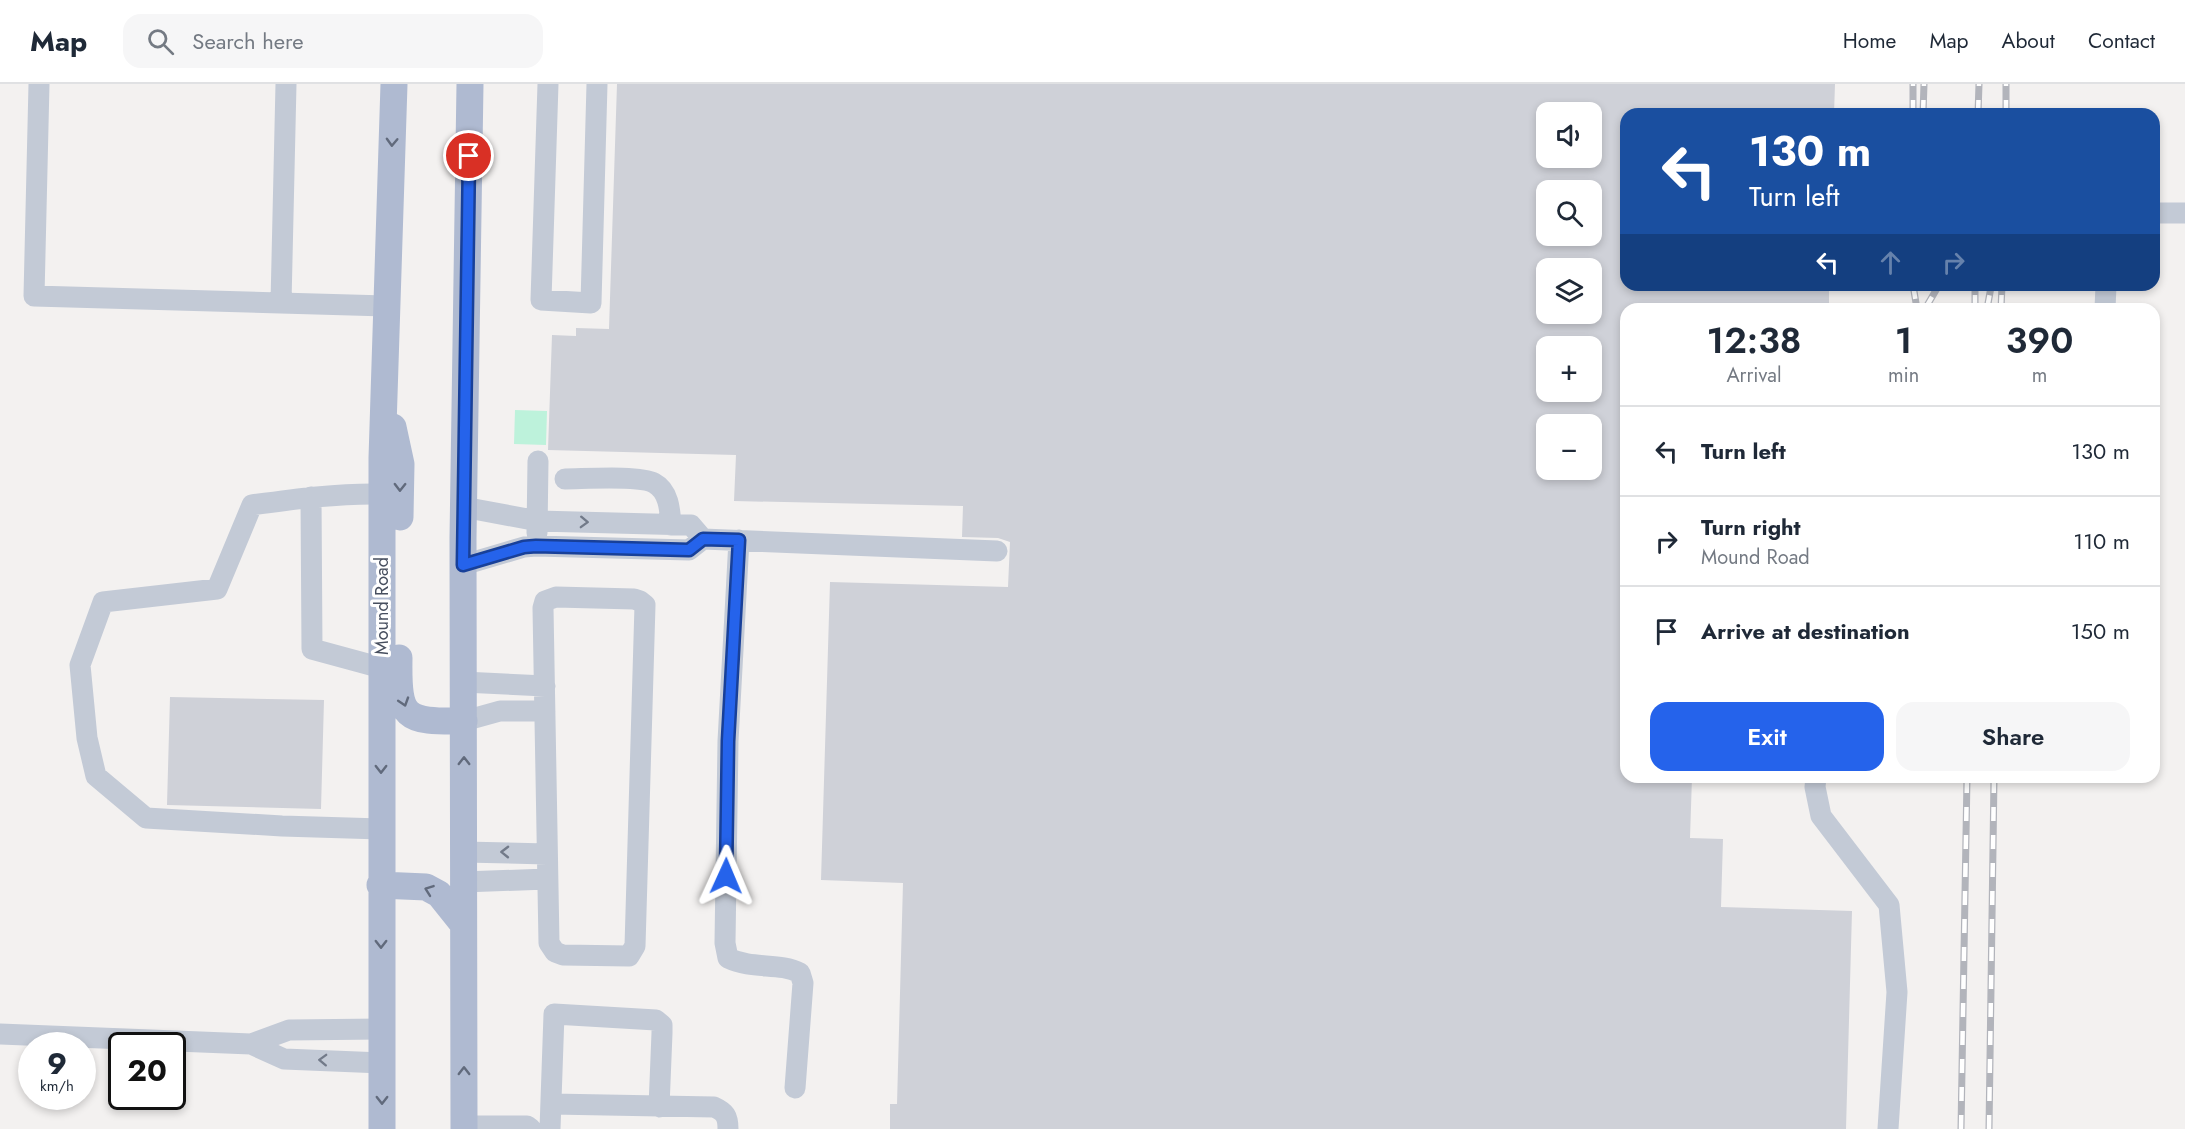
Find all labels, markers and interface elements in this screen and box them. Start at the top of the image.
search box [123,14,543,68]
text: Map [30,21,87,62]
icon: search [144,25,177,58]
text: Search here [192,25,304,57]
text: Home [1843,26,1896,56]
text: Map [1929,26,1969,56]
text: About [2002,26,2055,56]
text: Contact [2088,26,2155,56]
map controls [1536,102,1602,480]
button: sound [1536,102,1602,168]
text: 130 m [1749,121,1871,182]
pin [443,130,494,181]
icon: left [1650,132,1728,210]
one-way arrow [385,138,398,147]
icon: arrive [452,139,485,172]
text: Turn left [1749,177,1839,216]
button: search [1536,180,1602,246]
icon: left [1811,246,1844,279]
icon: ahead [1874,246,1907,279]
icon: right [1937,246,1970,279]
button: layers [1536,258,1602,324]
text: 12:38 [1707,314,1801,366]
text: 1 [1895,314,1912,366]
text: 390 [2006,314,2073,366]
button: + [1536,336,1602,402]
text: Arrival [1726,361,1782,390]
text: min [1888,361,1919,390]
text: m [2032,361,2047,390]
button: − [1536,414,1602,480]
icon: left [1650,435,1683,468]
text: Turn left [1701,435,1786,467]
text: 130 m [2071,435,2130,467]
one-way arrow [394,482,407,491]
text: Turn right [1701,511,1801,543]
one-way arrow [579,516,588,528]
icon: right [1650,525,1683,558]
text: 110 m [2073,525,2130,557]
text: Mound Road [1701,543,1810,572]
street label: Mound Road [369,557,395,655]
icon: arrive [1650,615,1683,648]
text: Arrive at destination [1701,615,1910,647]
text: 150 m [2071,615,2130,647]
one-way arrow [397,696,409,707]
button: Exit [1650,702,1884,771]
button: Share [1896,702,2130,771]
one-way arrow [458,757,470,766]
one-way arrow [375,764,387,773]
position arrow [694,844,758,908]
one-way arrow [501,846,510,859]
one-way arrow [424,885,435,898]
one-way arrow [375,939,387,948]
speed limit sign: 20 [108,1032,186,1110]
text: 9 [47,1042,67,1085]
one-way arrow [319,1054,328,1067]
one-way arrow [458,1066,470,1075]
text: km/h [40,1075,74,1097]
one-way arrow [376,1096,388,1105]

